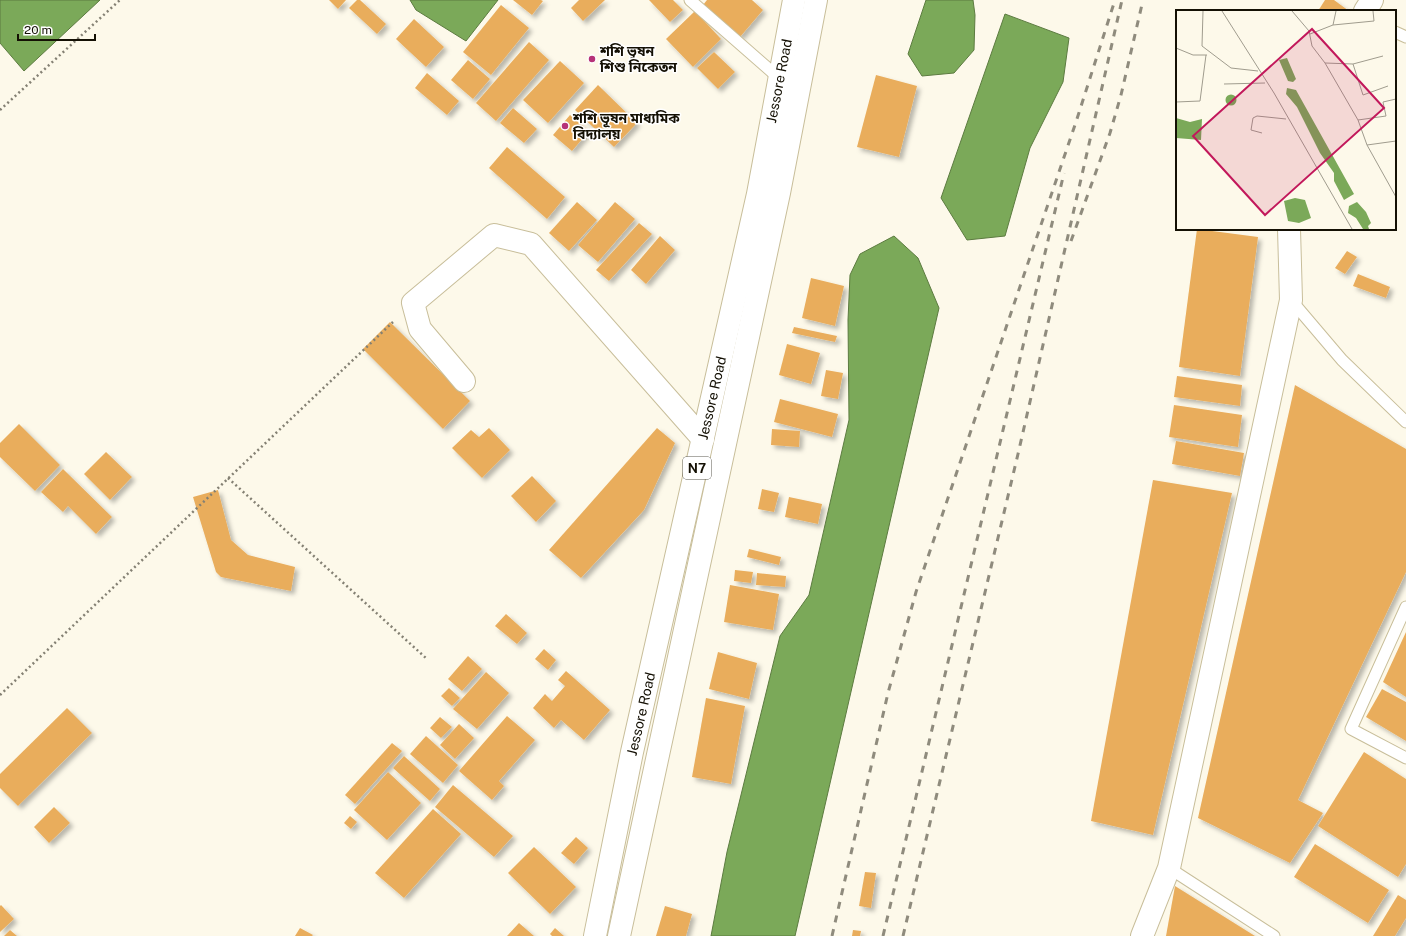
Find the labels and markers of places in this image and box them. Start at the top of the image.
place label: শশি ভূষন শিশু নিকেতন [599,43,677,75]
marker: শশি ভূষন শিশু নিকেতন [587,54,597,64]
place label: শশি ভূষন মাধ্যমিক বিদ্যালয় [572,110,680,142]
marker: শশি ভূষন মাধ্যমিক বিদ্যালয় [560,121,570,131]

